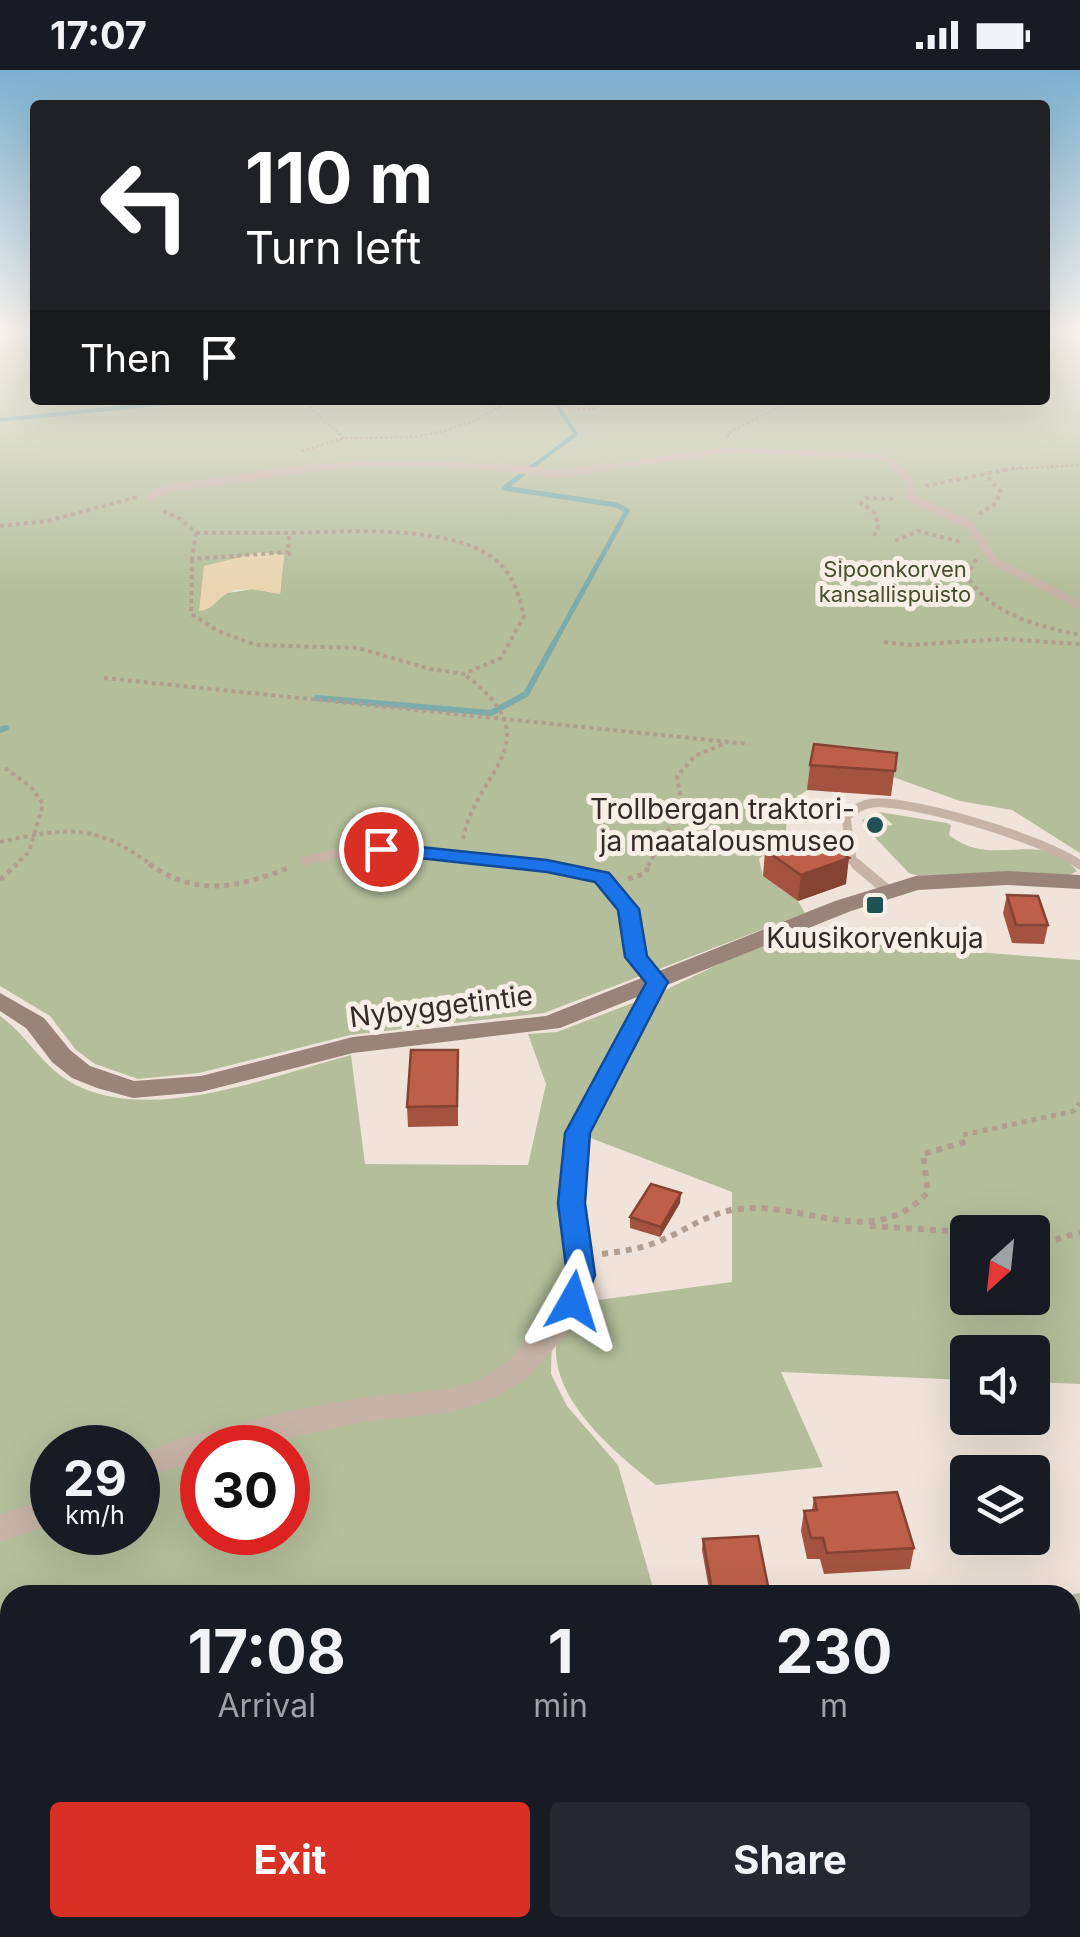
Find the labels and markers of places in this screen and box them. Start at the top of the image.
place label: Trollbergan traktori- ja maatalousmuseo [590,792,855,858]
pin [339,807,424,892]
marker: Trollbergan traktori- ja maatalousmuseo [864,814,886,836]
marker: Kuusikorvenkuja [864,894,886,916]
place label: Kuusikorvenkuja [766,921,984,955]

